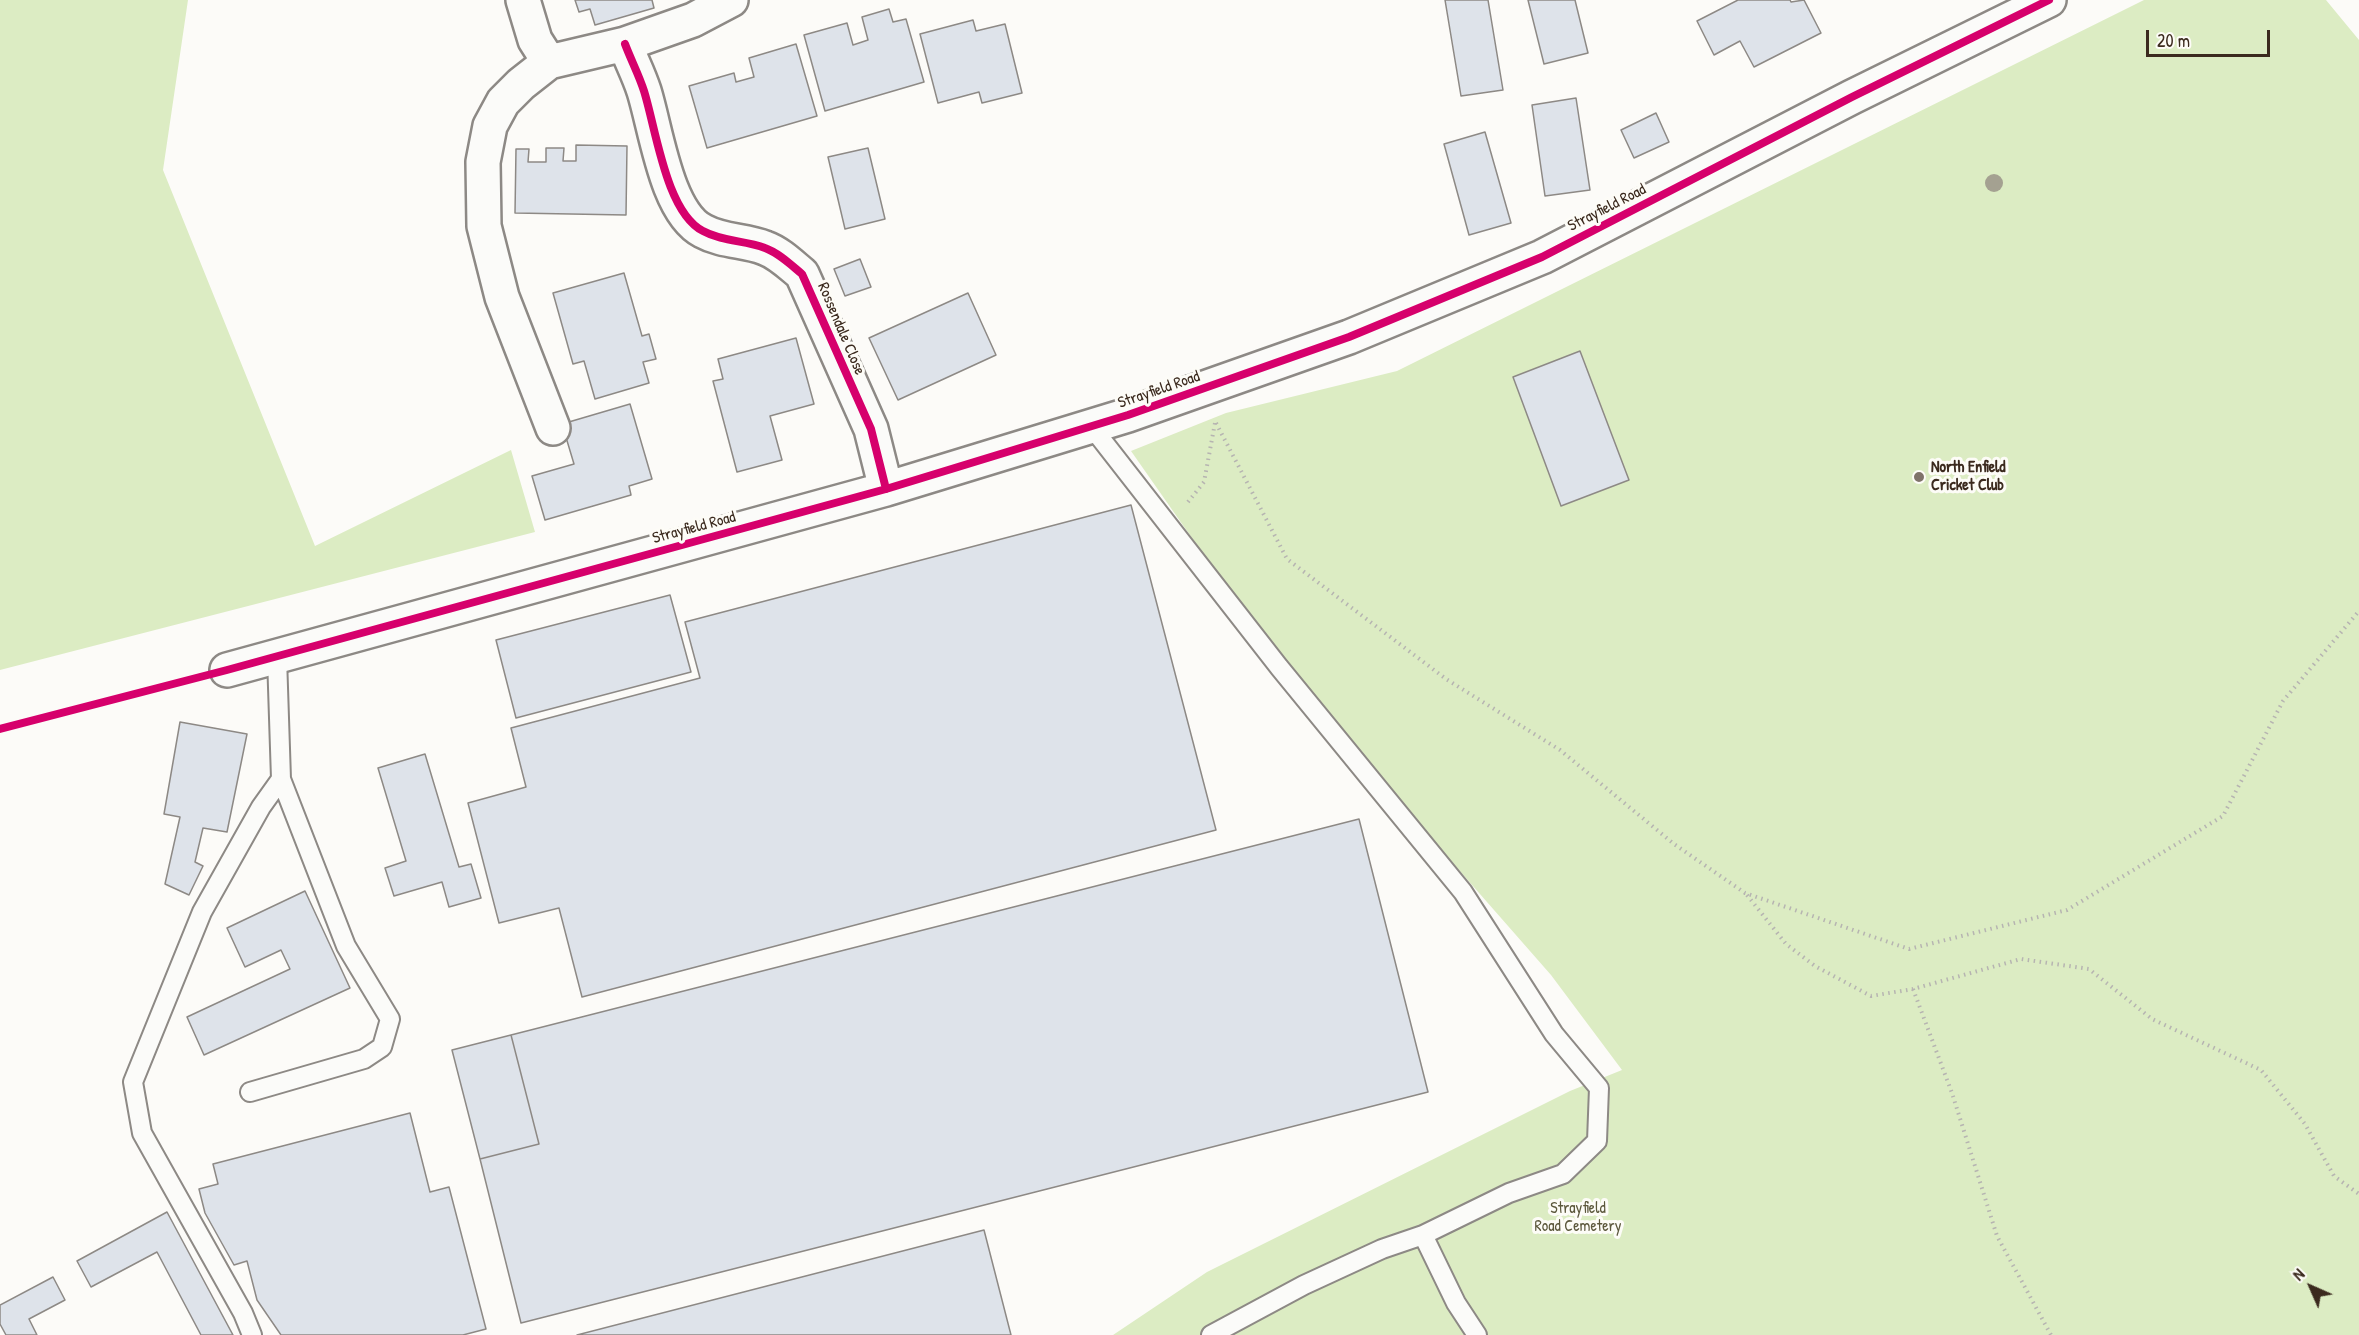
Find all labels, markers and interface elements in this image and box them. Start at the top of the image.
scale bar [2149,18,2274,56]
text: 20 m [2157,28,2190,53]
street label: Strayfield Road [1565,180,1649,236]
street label: Rossendale Close [813,280,869,378]
street label: Strayfield Road [1116,367,1202,413]
place label: North Enfield Cricket Club [1931,458,2006,496]
marker: North Enfield Cricket Club [1912,470,1926,484]
street label: Strayfield Road [650,508,738,548]
park label: Strayfield Road Cemetery [1534,1199,1622,1237]
north arrow [2281,1257,2341,1317]
text: N [2287,1263,2309,1285]

